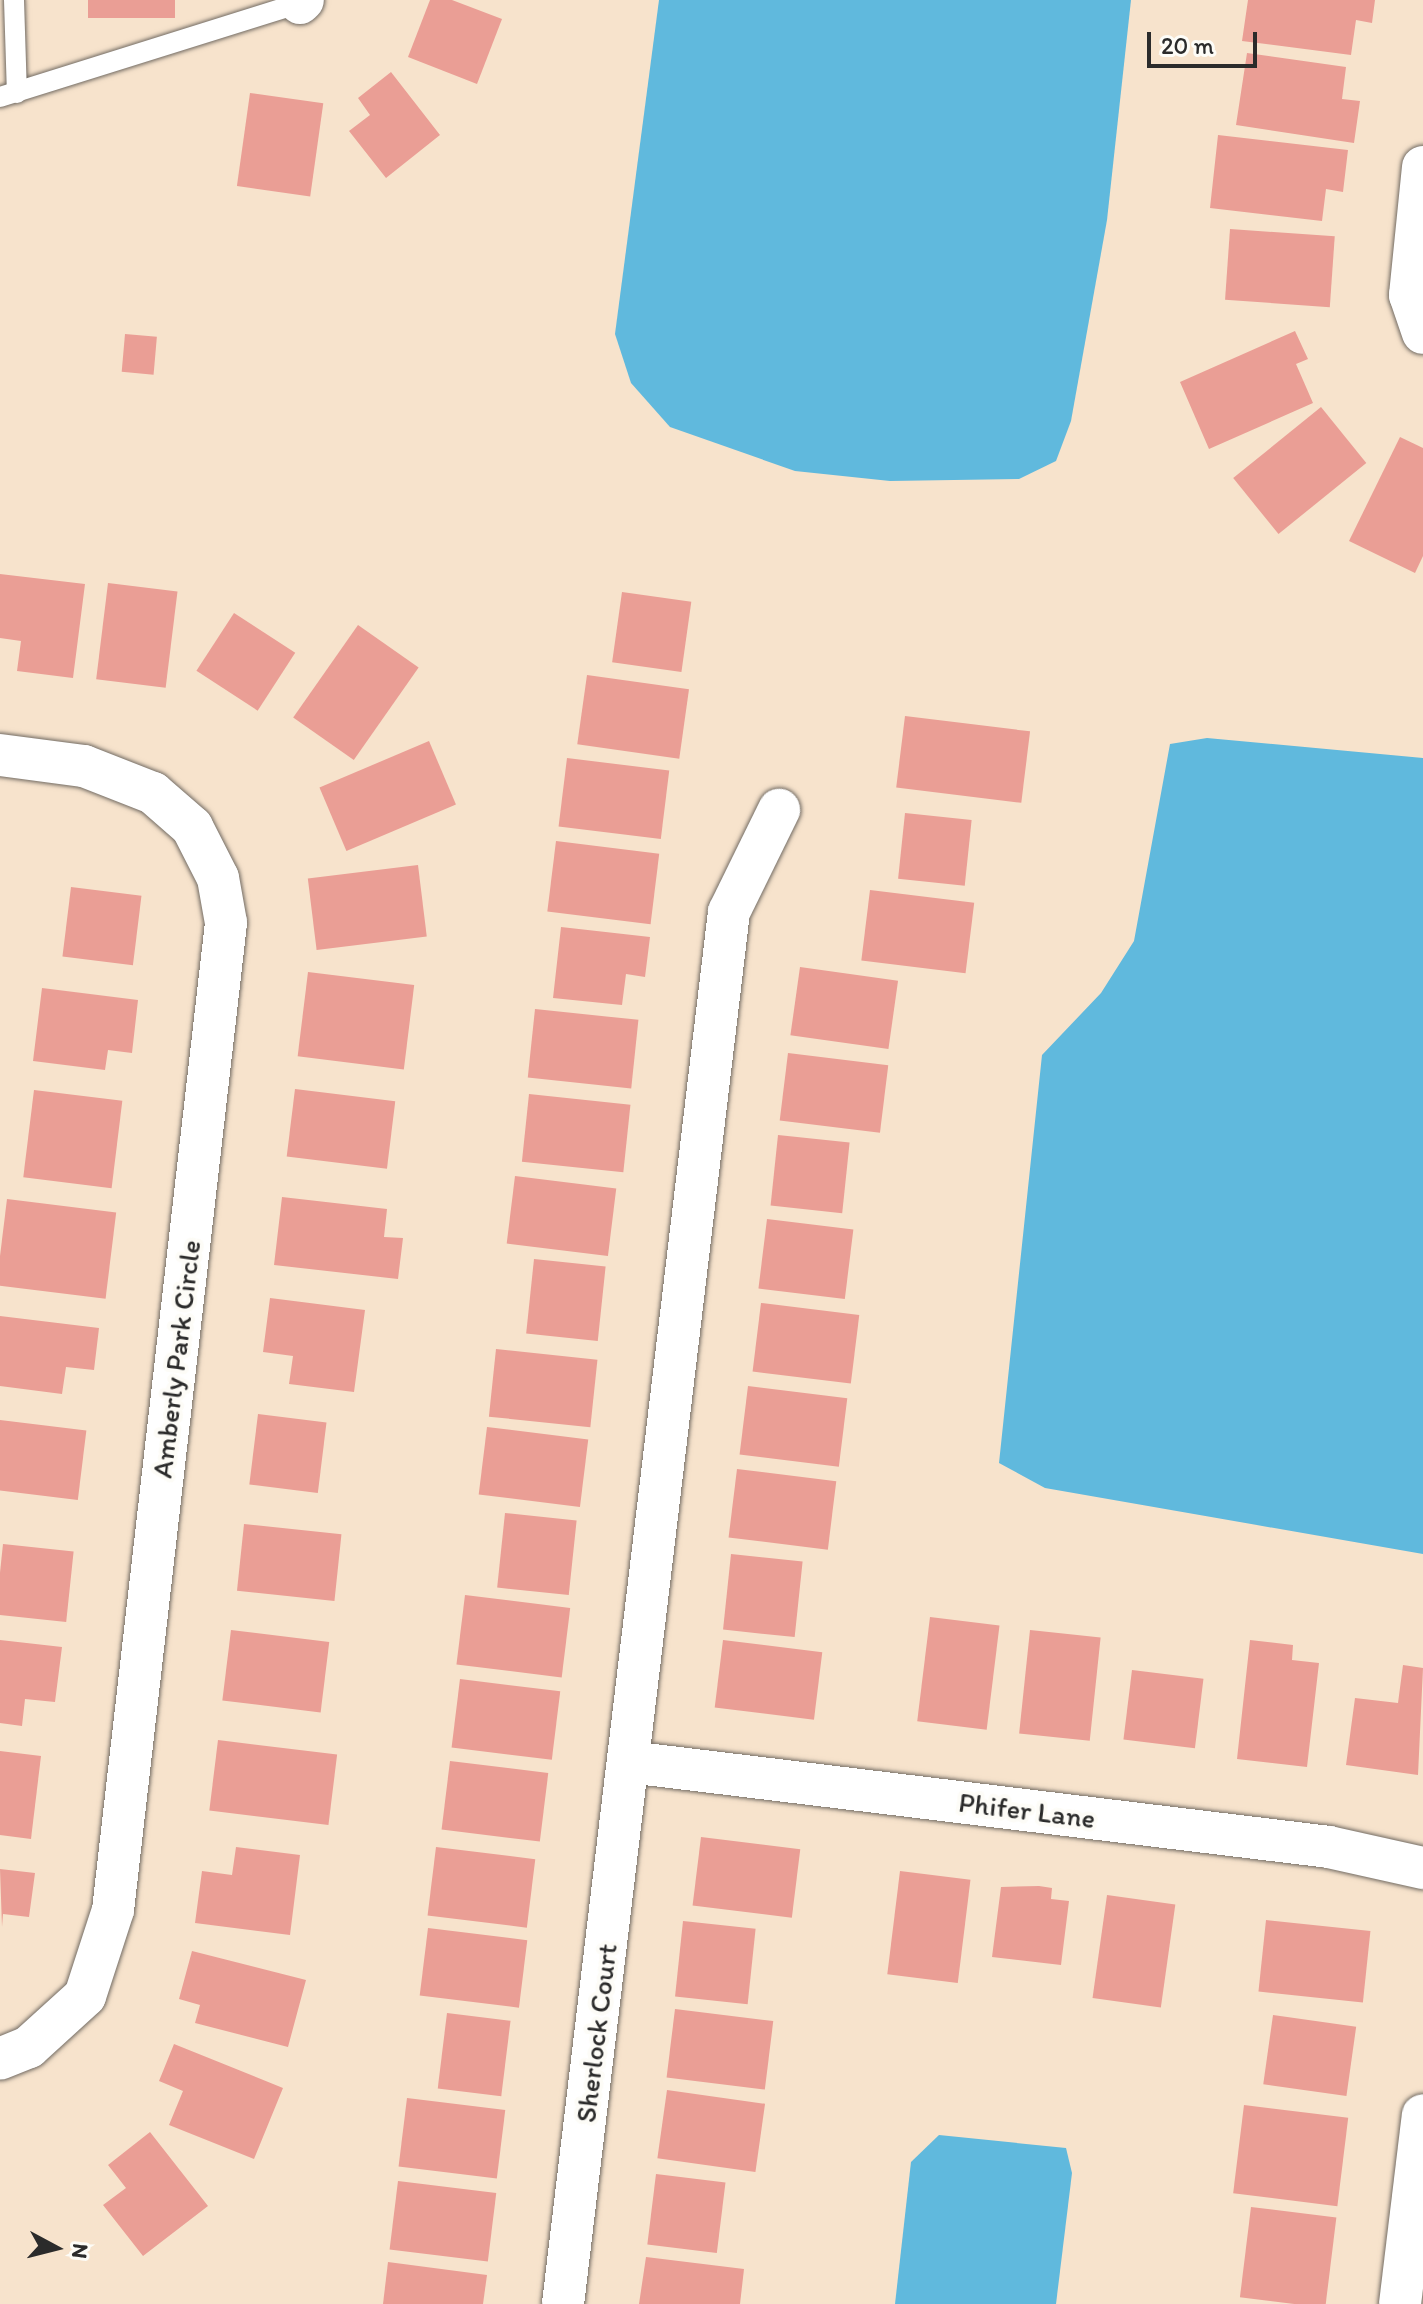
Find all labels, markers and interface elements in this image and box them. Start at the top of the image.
scale bar [1151,16,1261,66]
text: 20 m [1161,31,1214,60]
street label: Amberly Park Circle [145,1238,207,1480]
street label: Phifer Lane [957,1785,1097,1835]
street label: Sherlock Court [568,1942,624,2124]
north arrow [16,2208,96,2288]
text: N [66,2242,95,2260]

